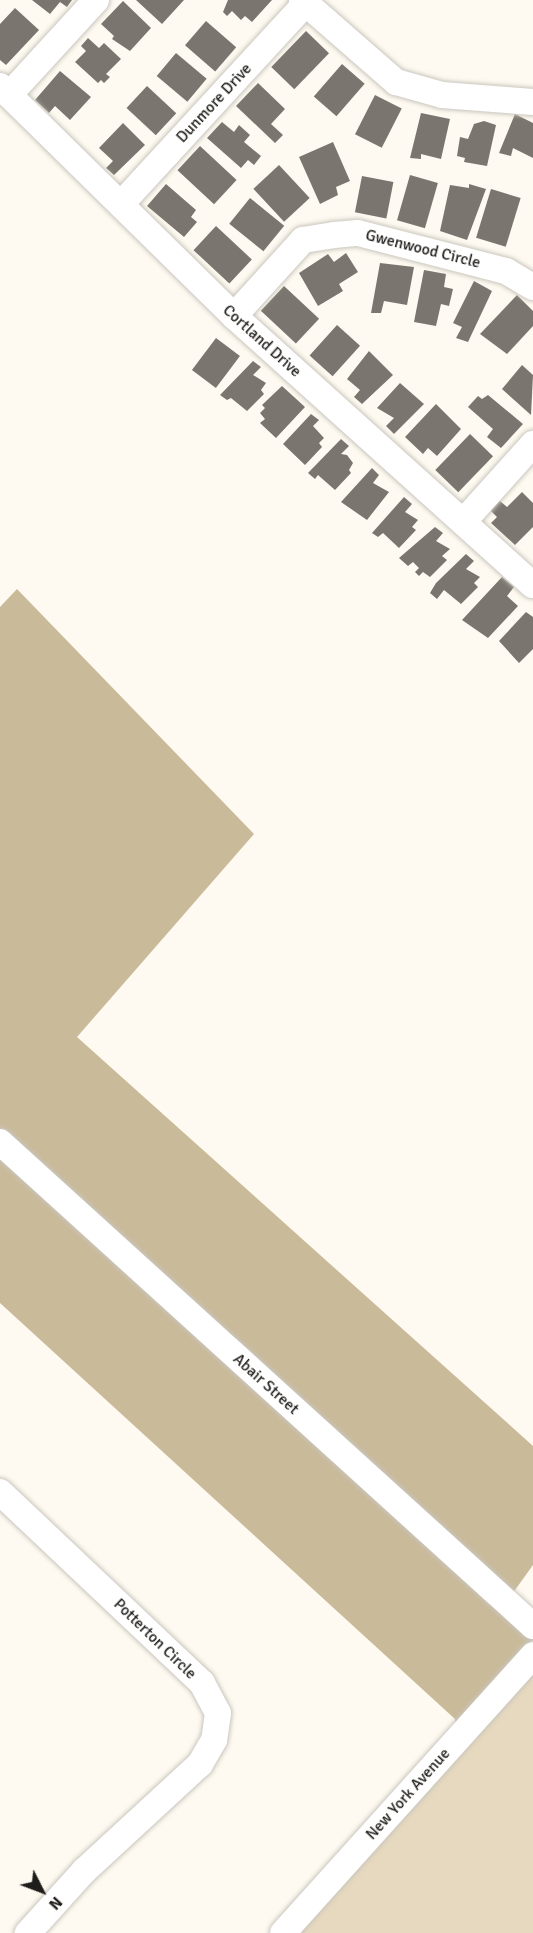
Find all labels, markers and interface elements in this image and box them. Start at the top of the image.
street label: Dunmore Drive [172,59,256,147]
street label: Gwenwood Circle [364,225,482,273]
street label: Cortland Drive [219,301,305,381]
street label: Abair Street [229,1349,303,1419]
street label: Potterton Circle [110,1595,200,1683]
street label: New York Avenue [362,1744,454,1844]
north arrow [12,1861,72,1921]
text: N [44,1892,67,1914]

